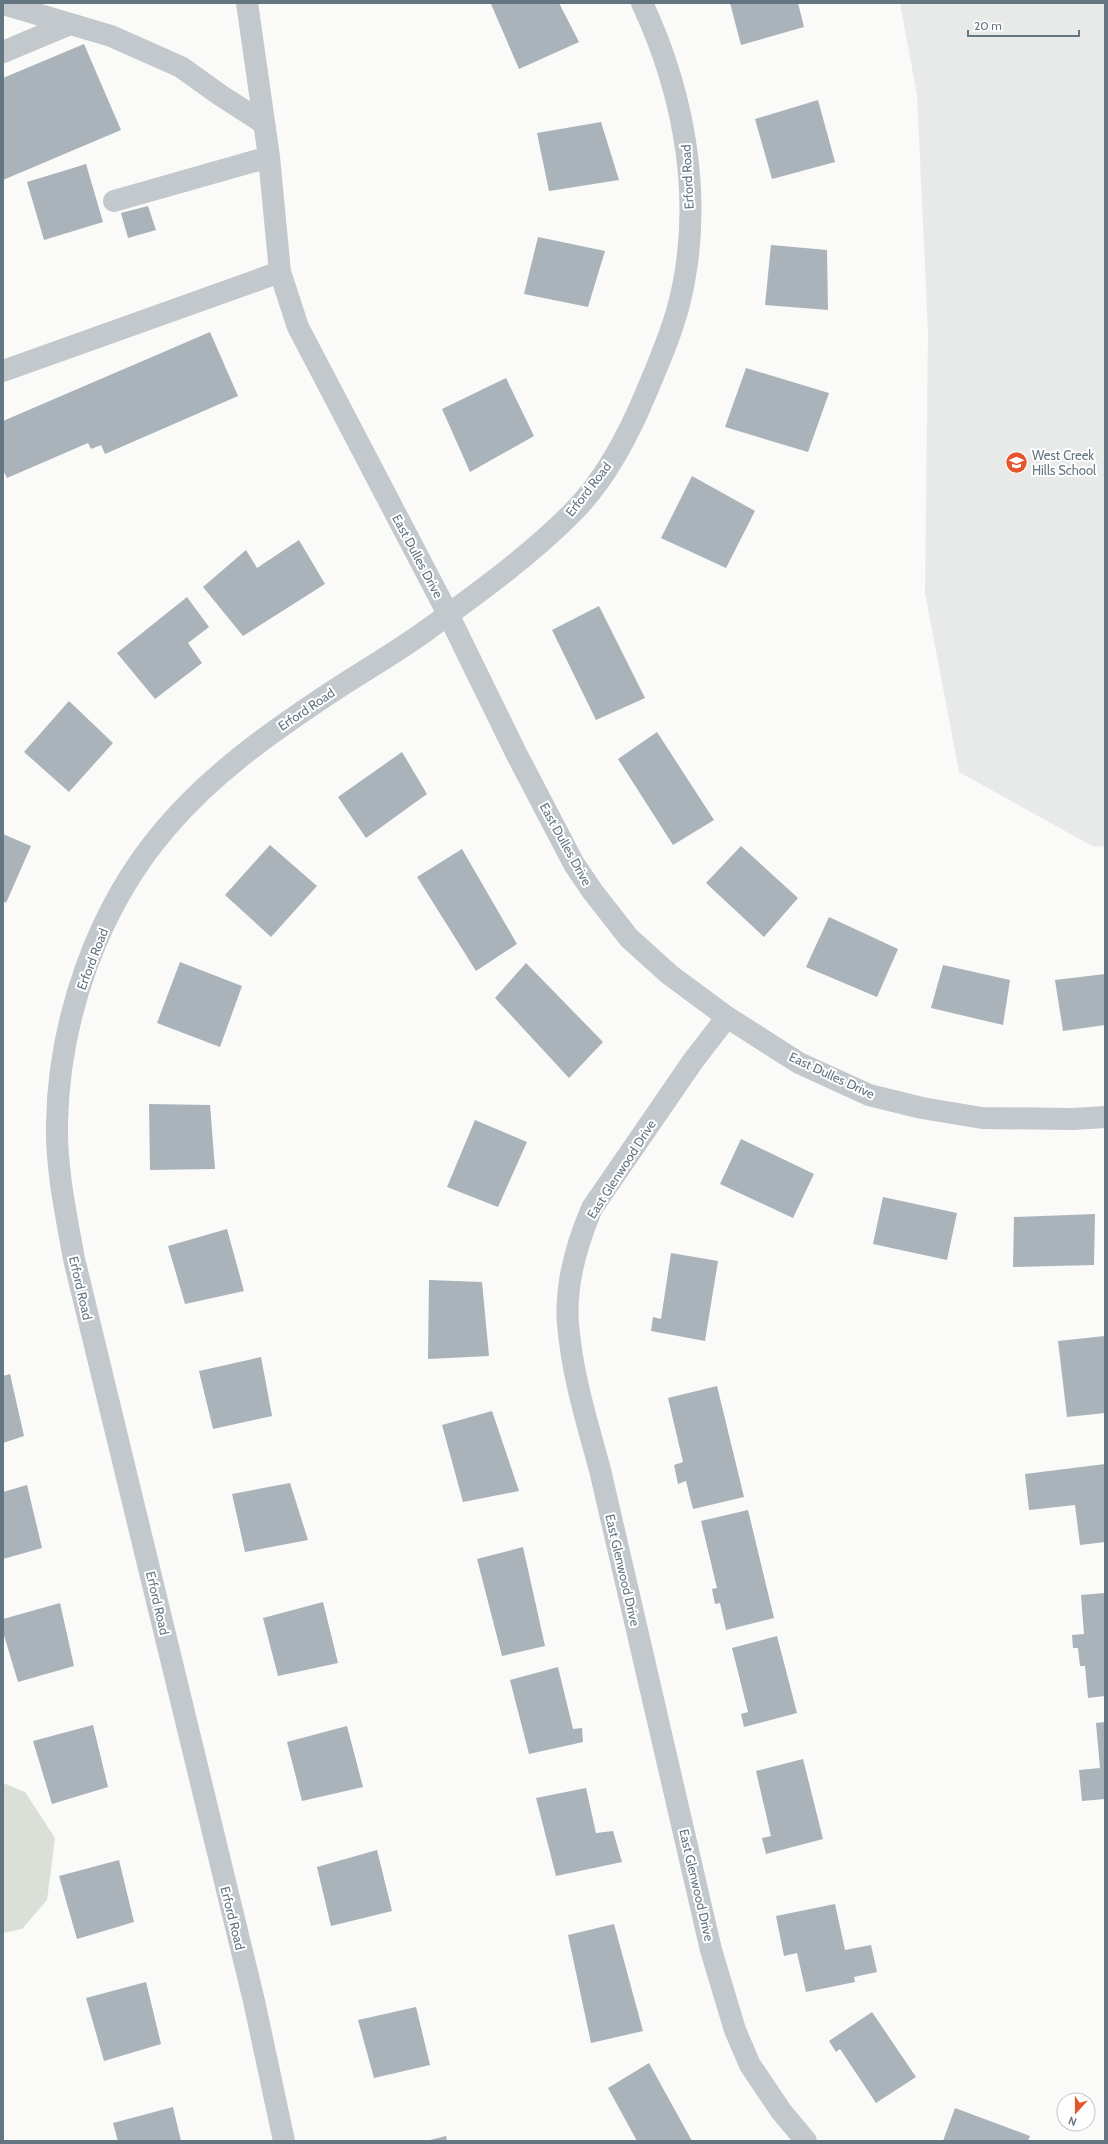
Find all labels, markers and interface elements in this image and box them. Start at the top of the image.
scale bar [968,12,1079,38]
text: 20 m [974,18,1002,33]
street label: Erford Road [677,144,697,210]
place label: West Creek Hills School [1032,447,1096,478]
school or university icon: West Creek Hills School [1003,449,1029,475]
street label: Erford Road [562,459,614,519]
street label: East Dulles Drive [389,511,447,601]
street label: Erford Road [275,684,337,734]
street label: East Dulles Drive [537,800,596,889]
street label: Erford Road [73,926,111,992]
street label: East Dulles Drive [787,1048,878,1102]
street label: East Glenwood Drive [583,1116,659,1221]
street label: Erford Road [66,1255,96,1321]
street label: East Glenwood Drive [602,1512,644,1628]
street label: Erford Road [143,1570,173,1636]
street label: East Glenwood Drive [676,1827,718,1943]
street label: Erford Road [217,1885,249,1951]
north arrow [1056,2092,1096,2132]
text: N [1066,2113,1079,2129]

